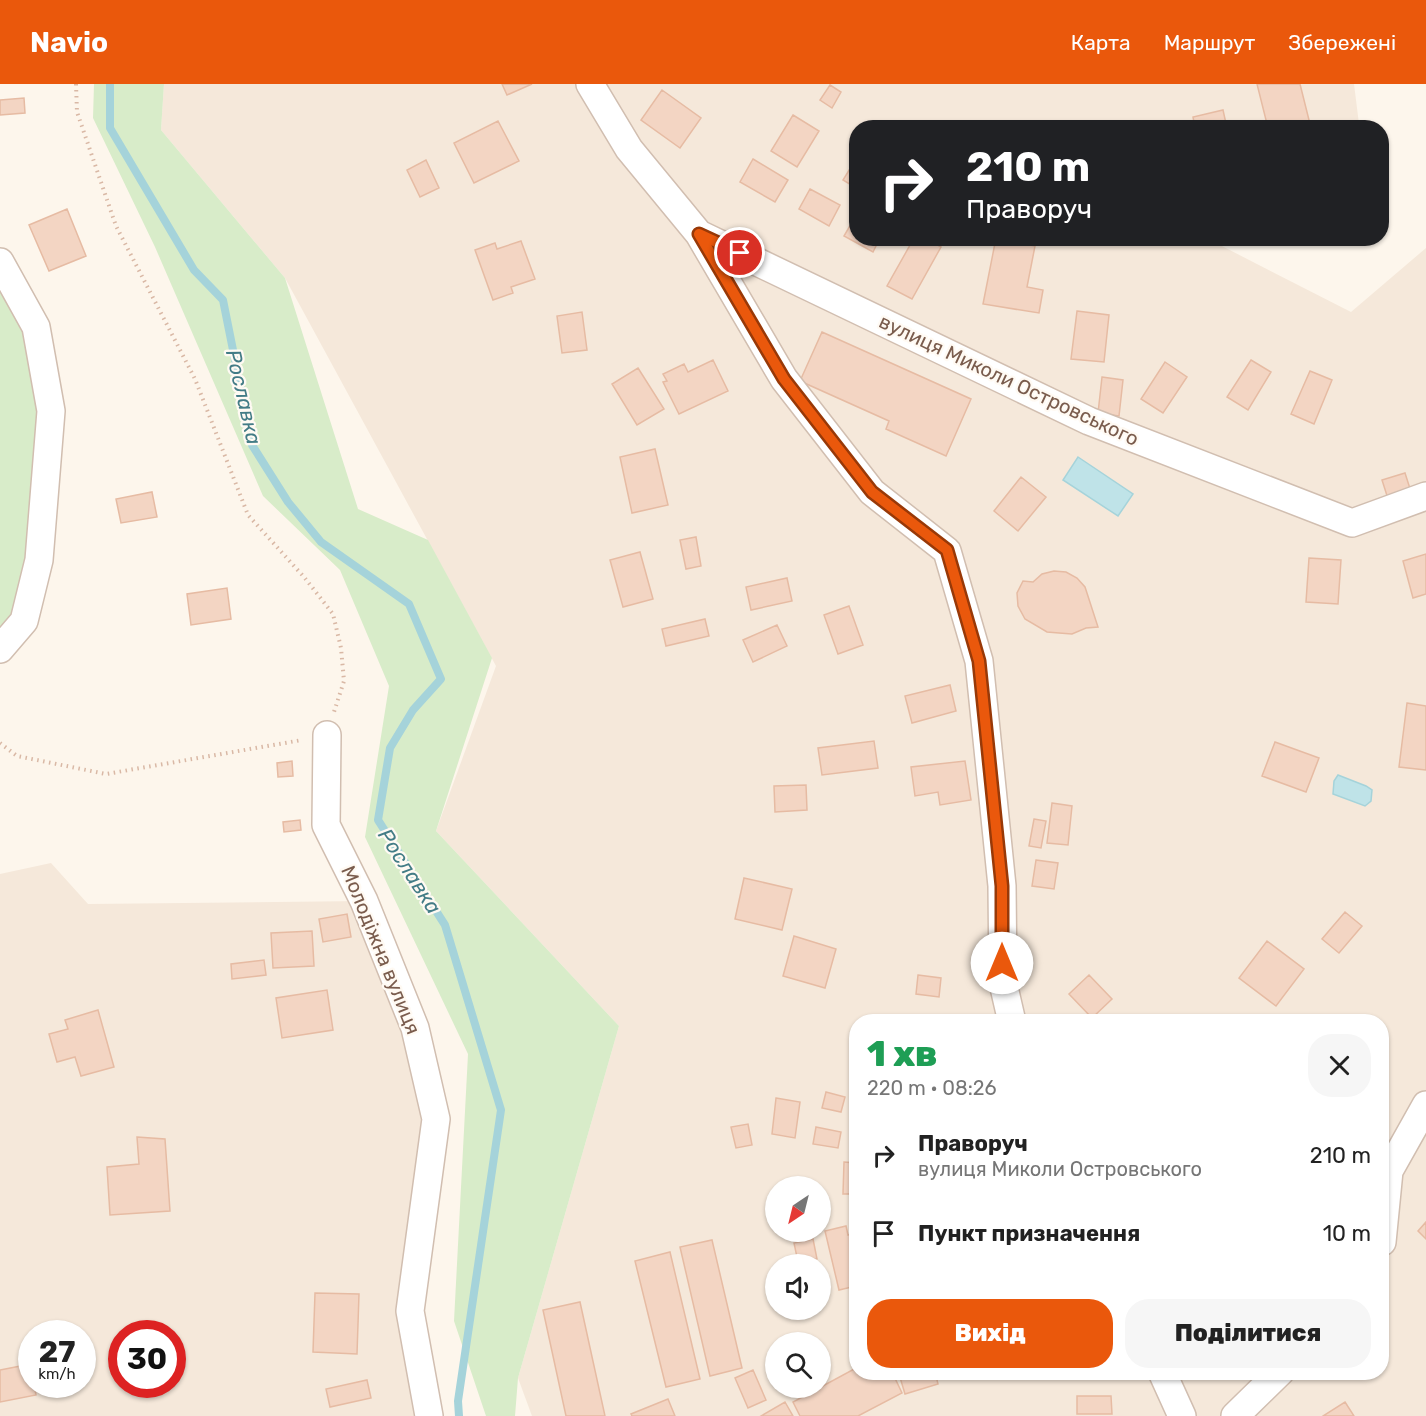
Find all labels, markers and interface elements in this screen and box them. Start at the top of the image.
text: Navio [30,26,108,59]
text: Карта [1071,30,1131,55]
text: Маршрут [1164,30,1255,55]
text: Збережені [1288,30,1396,55]
text: 210 m [966,142,1090,192]
icon: right [867,144,945,222]
text: Праворуч [966,193,1092,225]
pin [714,227,765,278]
icon: arrive [723,236,756,269]
street label: вулиця Миколи Островського [875,309,1143,451]
water label: Рославка [221,347,267,447]
water label: Рославка [373,824,447,918]
street label: Молодіжна вулиця [336,862,426,1038]
position arrow [970,931,1034,995]
text: 1 хв [867,1032,938,1075]
button: close [1308,1034,1371,1097]
text: 220 m · 08:26 [867,1076,997,1100]
text: Праворуч [918,1130,1028,1157]
icon: right [867,1139,900,1172]
text: 210 m [1310,1142,1371,1169]
text: вулиця Миколи Островського [918,1157,1202,1181]
north arrow [765,1176,831,1242]
map controls [765,1176,831,1398]
icon: arrive [867,1217,900,1250]
text: Пункт призначення [918,1220,1140,1247]
text: 10 m [1323,1220,1371,1247]
button: sound [765,1254,831,1320]
button: Вихід [867,1299,1113,1368]
button: Поділитися [1125,1299,1371,1368]
speed limit sign: 30 [108,1320,186,1398]
button: search [765,1332,831,1398]
text: 27 [39,1334,75,1370]
text: km/h [38,1365,76,1383]

